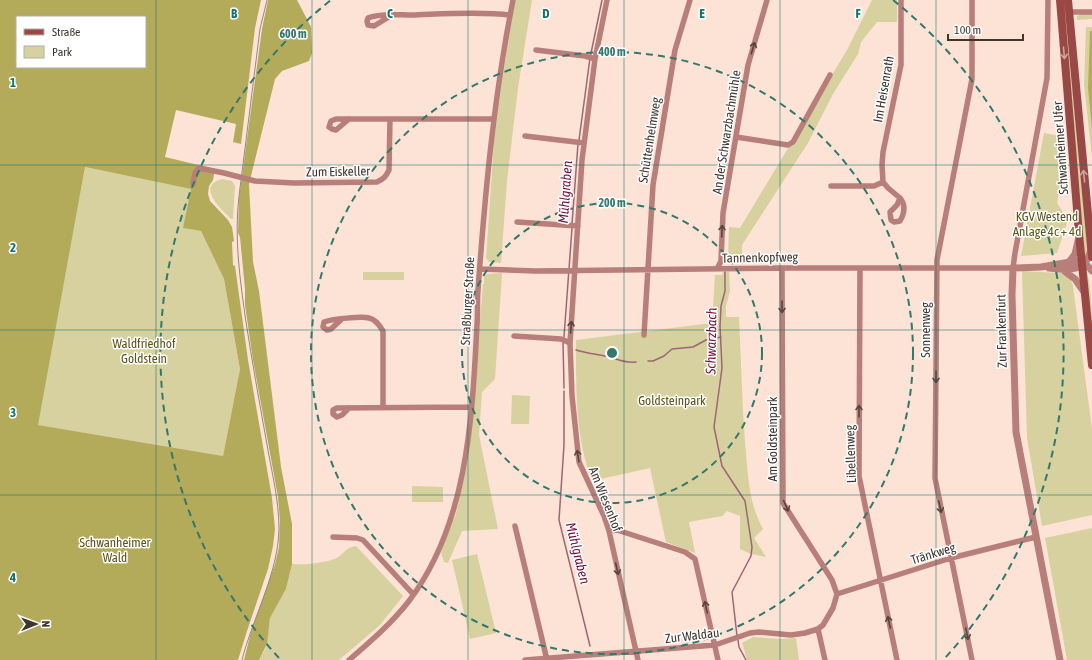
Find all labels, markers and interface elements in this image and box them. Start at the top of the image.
text: B [231,6,238,21]
text: C [387,6,393,21]
text: D [542,6,550,21]
text: E [699,6,705,21]
text: F [855,6,861,21]
legend [16,16,146,68]
scale bar [948,16,1023,42]
text: 100 m [954,23,981,37]
text: Straße [52,25,80,39]
text: 600 m [279,27,307,41]
one-way arrow [750,42,757,55]
text: Park [52,45,73,59]
text: 400 m [597,45,626,59]
one-way arrow [1060,46,1068,59]
street label: Im Heisenrath [870,55,897,124]
street label: An der Schwarzbachmühle [709,69,744,195]
text: 1 [10,75,16,90]
street label: Schüttenhelmweg [635,96,664,184]
street label: Schwanheimer Ufer [1050,101,1071,195]
water label: Mühlgraben [555,160,575,224]
street label: Zum Eiskeller [306,163,370,180]
one-way arrow [1081,170,1088,183]
text: 200 m [598,196,626,210]
park label: KGV Westend Anlage 4c + 4d [1013,209,1081,239]
one-way arrow [719,225,726,238]
text: 2 [10,240,16,255]
street label: Tannenkopfweg [722,249,799,266]
street label: Straßburger Straße [458,256,477,346]
street label: Zur Frankenfurt [993,294,1010,368]
one-way arrow [778,300,786,313]
street label: Sonnenweg [918,302,933,358]
water label: Schwarzbach [702,307,720,376]
one-way arrow [568,321,575,334]
park label: Waldfriedhof Goldstein [113,336,176,366]
centre of rings [605,346,619,360]
one-way arrow [932,370,940,383]
park label: Goldsteinpark [638,393,706,408]
street label: Am Goldsteinpark [765,396,780,482]
text: 3 [10,405,16,420]
one-way arrow [855,405,863,418]
street label: Libellenweg [842,424,859,483]
one-way arrow [574,450,582,463]
street label: Am Wiesenhof [586,465,625,534]
one-way arrow [783,500,790,512]
one-way arrow [937,500,945,513]
water label: Mühlgraben [563,520,593,586]
park label: Schwanheimer Wald [80,535,151,565]
street label: Tränkweg [909,540,958,567]
one-way arrow [614,563,622,576]
text: 4 [9,570,16,585]
one-way arrow [702,601,710,614]
north arrow [16,604,56,644]
one-way arrow [885,616,893,629]
text: N [40,620,52,627]
street label: Zur Waldau [664,625,720,646]
one-way arrow [963,627,971,640]

